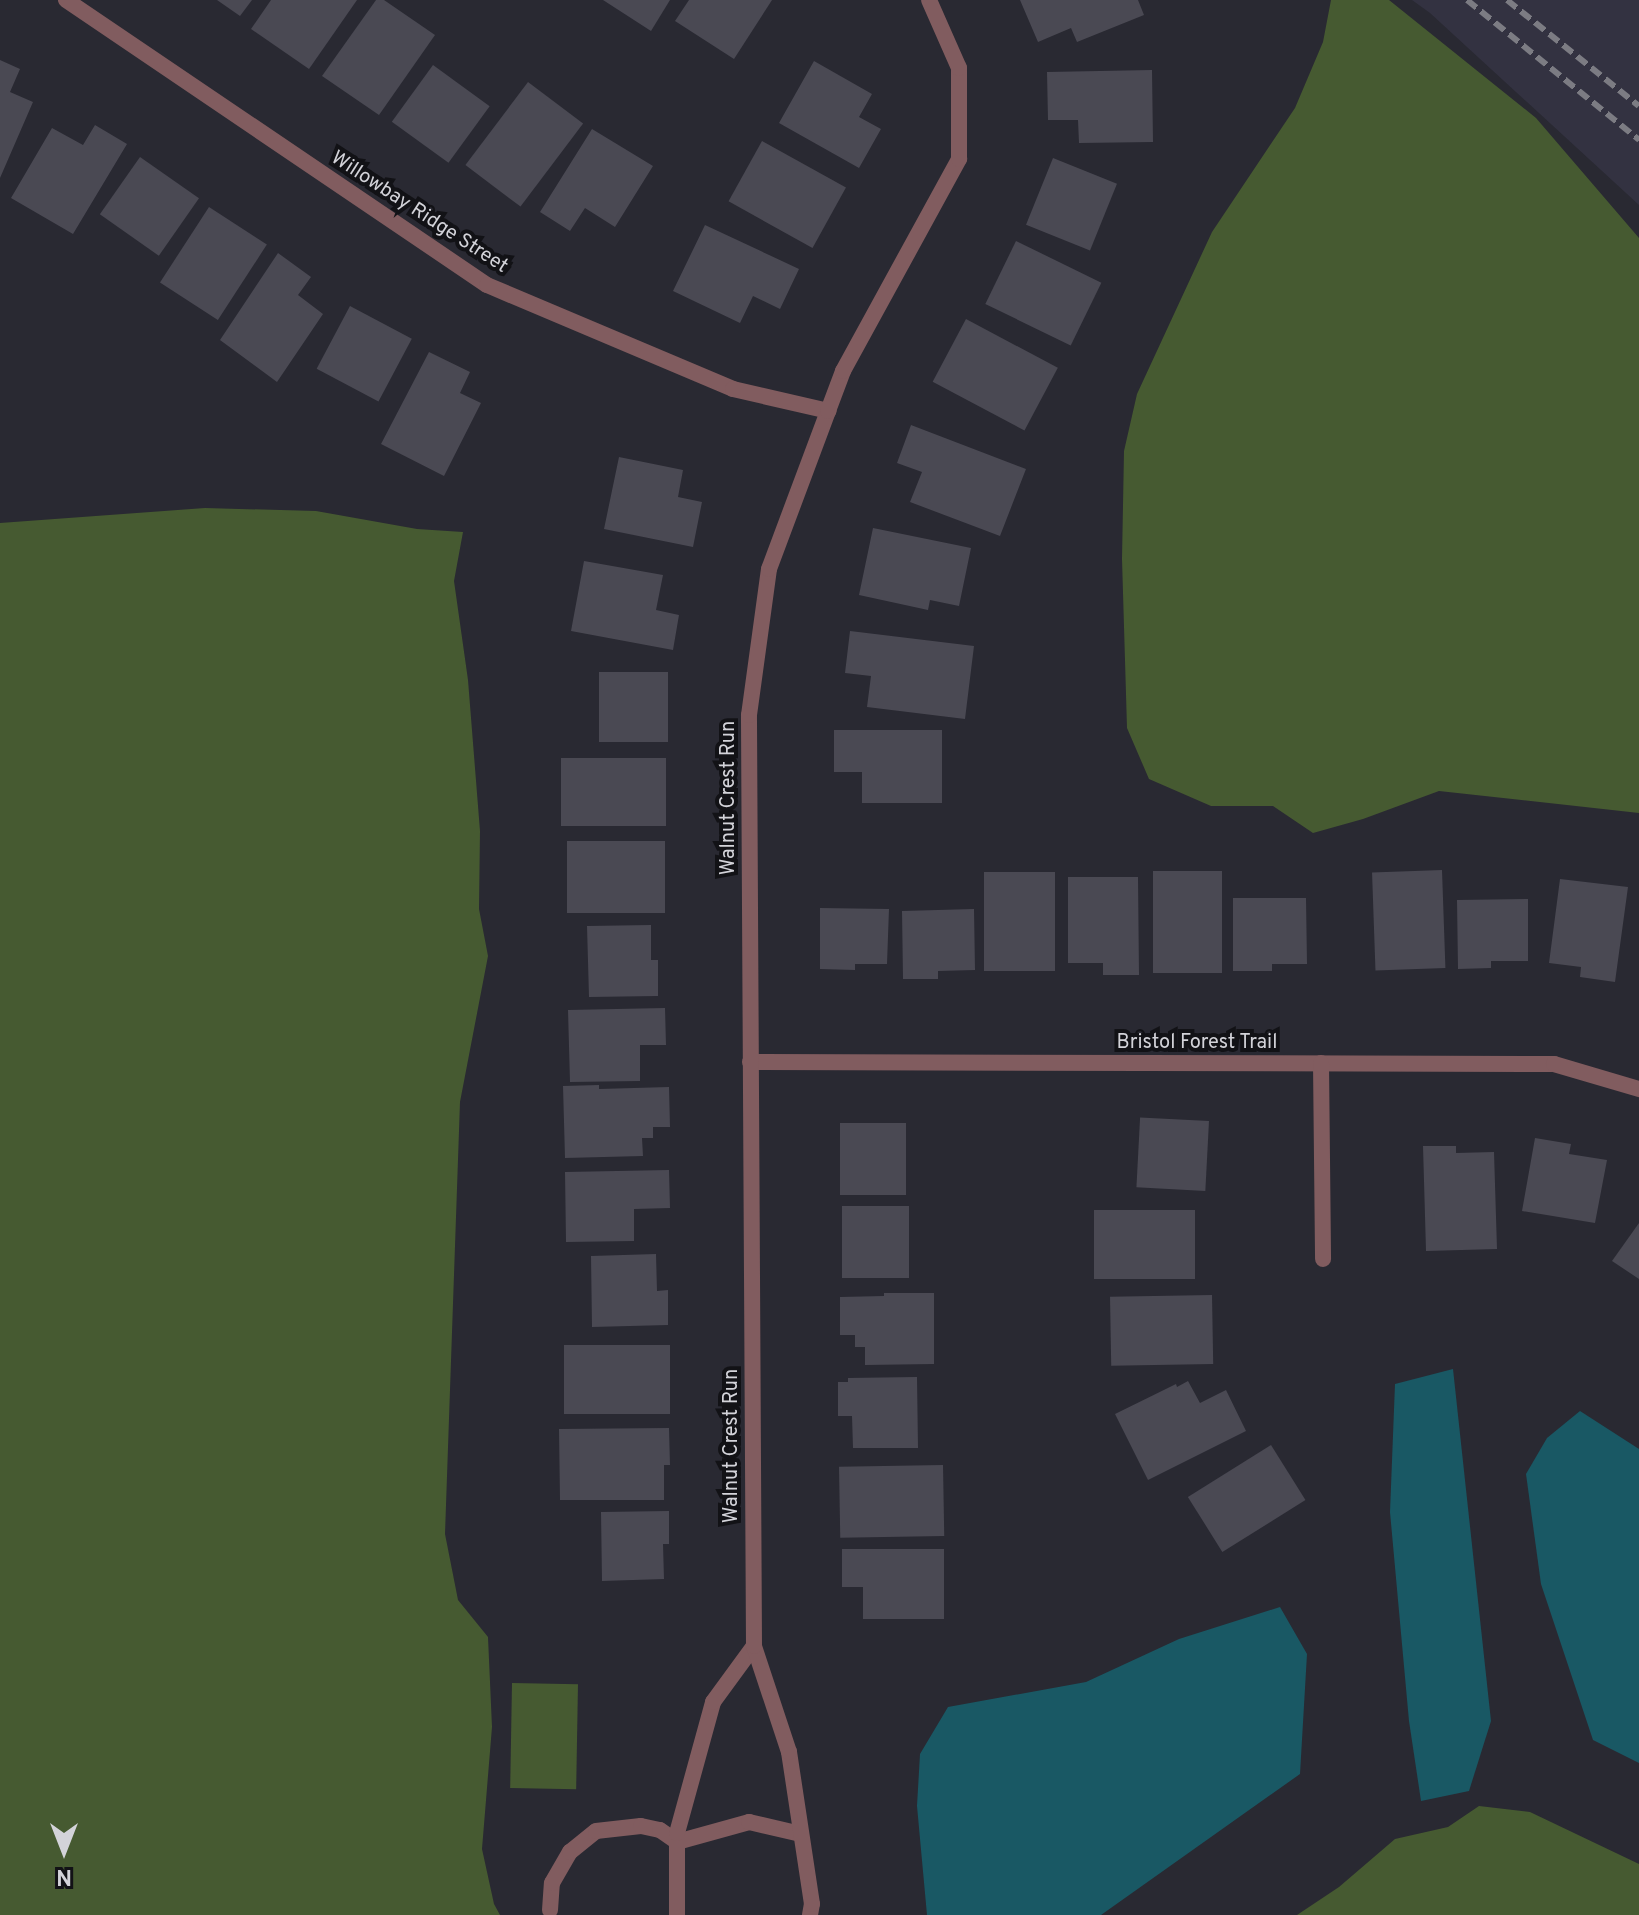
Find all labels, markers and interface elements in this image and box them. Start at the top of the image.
street label: Willowbay Ridge Street [326,147,512,279]
street label: Walnut Crest Run [717,721,741,875]
street label: Bristol Forest Trail [1116,1031,1278,1055]
street label: Walnut Crest Run [720,1369,744,1523]
north arrow [24,1811,104,1891]
text: N [56,1862,72,1889]

